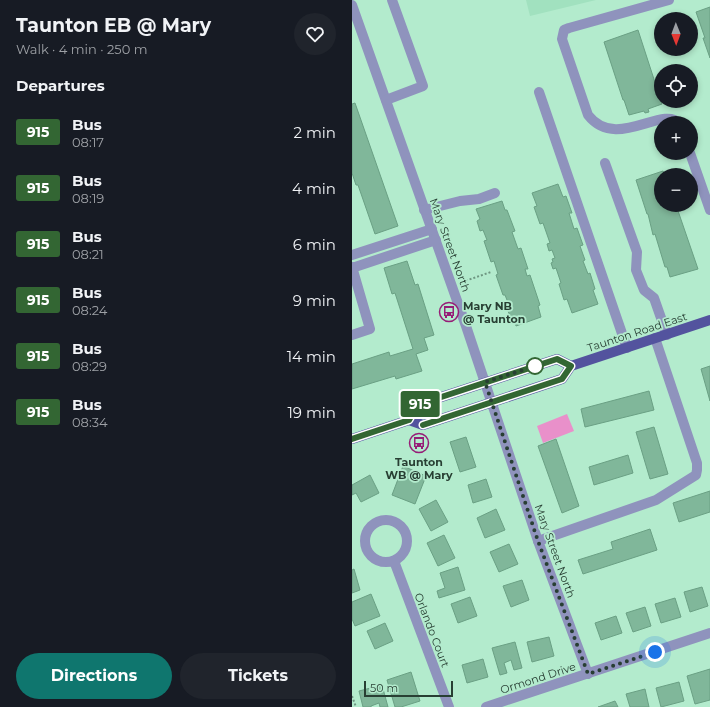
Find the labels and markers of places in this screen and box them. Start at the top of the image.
place label: Mary NB @ Taunton [463,299,525,326]
bus stop icon: Mary NB @ Taunton [438,301,460,323]
unlabelled marker [526,357,544,375]
bus stop icon: Taunton WB @ Mary [408,432,430,454]
place label: Taunton WB @ Mary [385,455,453,482]

